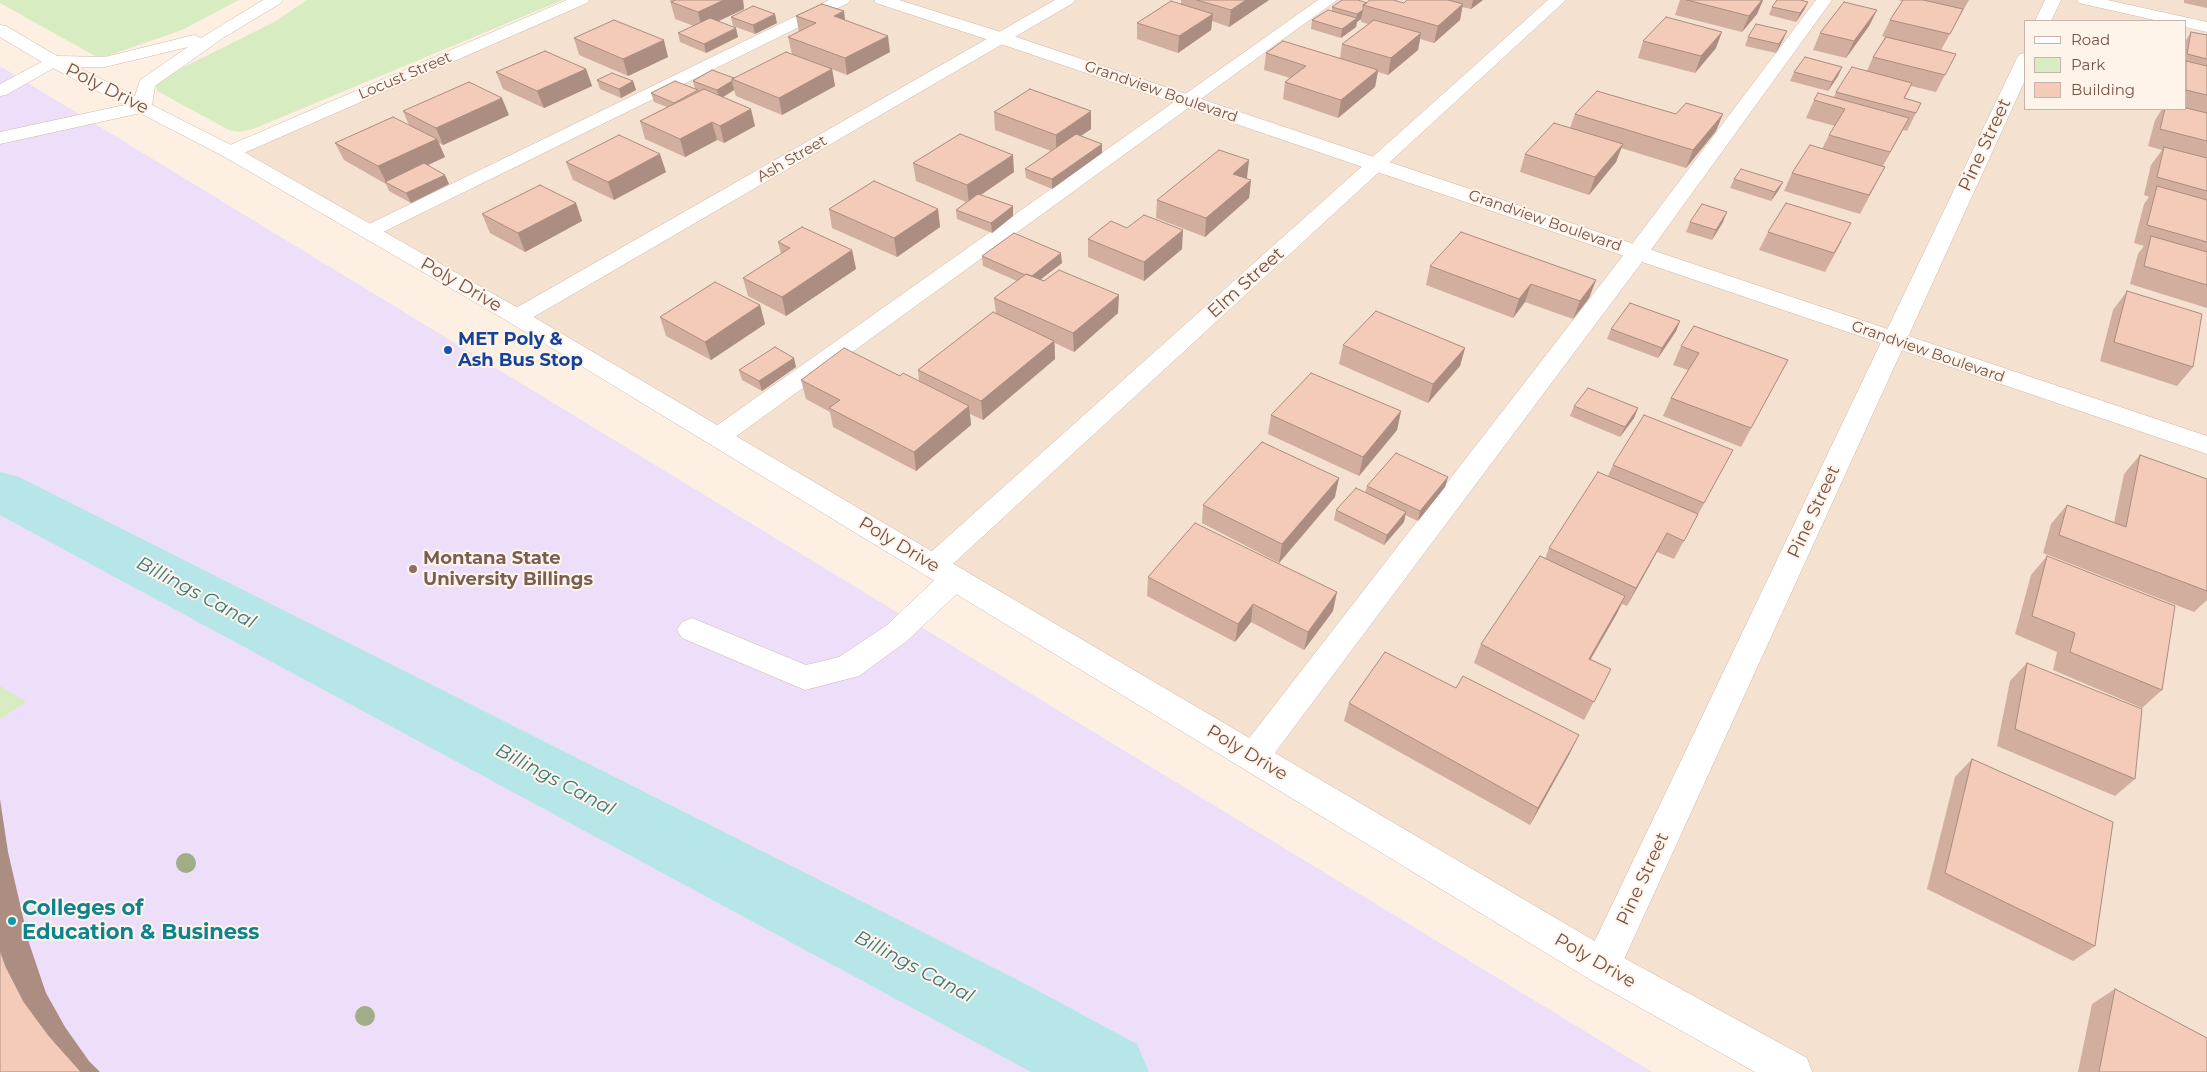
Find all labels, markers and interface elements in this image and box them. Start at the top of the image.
legend [2024,20,2187,110]
text: Road [2071,30,2110,49]
street label: Locust Street [356,48,454,104]
text: Park [2071,55,2105,74]
street label: Grandview Boulevard [1082,57,1240,127]
street label: Poly Drive [62,59,152,119]
text: Building [2071,80,2135,99]
street label: Pine Street [1954,95,2016,195]
street label: Ash Street [754,132,830,186]
street label: Grandview Boulevard [1466,186,1624,256]
street label: Elm Street [1203,243,1289,323]
street label: Poly Drive [416,253,506,317]
street label: Grandview Boulevard [1849,317,2007,387]
place label: MET Poly & Ash Bus Stop [458,329,583,372]
marker: MET Poly & Ash Bus Stop [442,344,454,356]
street label: Pine Street [1783,462,1845,562]
street label: Poly Drive [855,512,943,578]
place label: Montana State University Billings [423,548,593,590]
water label: Billings Canal [132,552,260,634]
marker: Montana State University Billings [407,563,419,575]
street label: Poly Drive [1203,720,1291,786]
water label: Billings Canal [491,739,619,821]
street label: Pine Street [1612,829,1674,929]
place label: Colleges of Education & Business [22,896,259,946]
marker: Colleges of Education & Business [6,915,18,927]
water label: Billings Canal [850,926,978,1008]
street label: Poly Drive [1550,929,1640,993]

